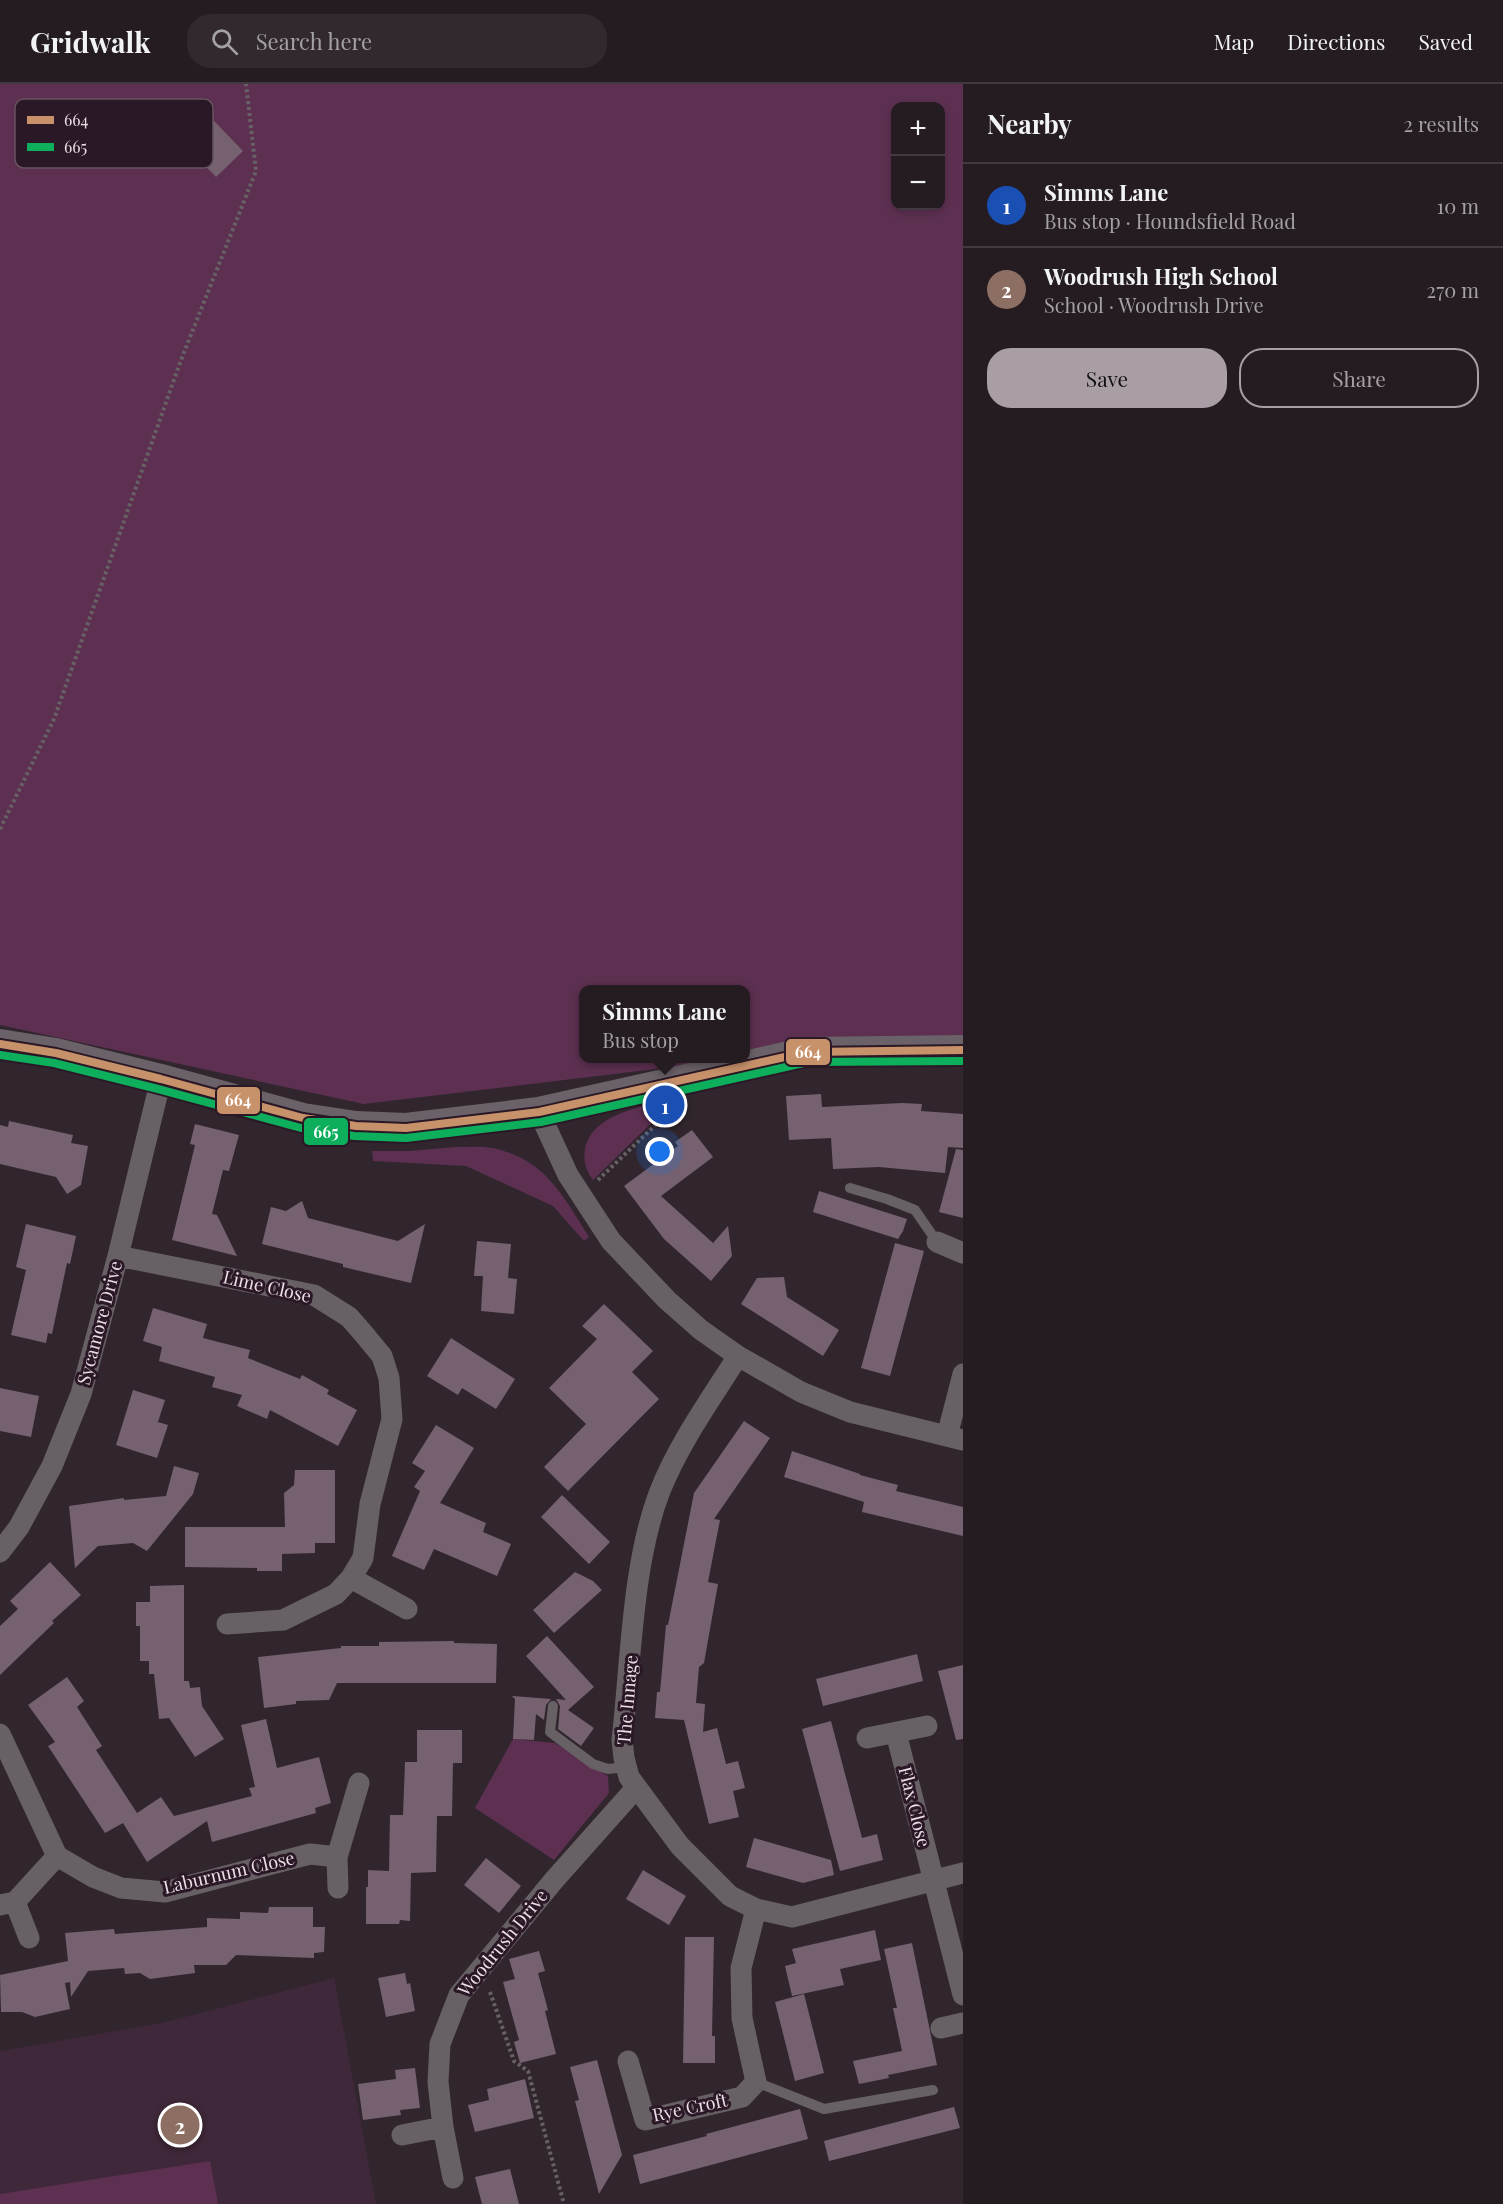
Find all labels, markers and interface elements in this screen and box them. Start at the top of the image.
search box [187,14,607,68]
text: Gridwalk [30,23,151,60]
icon: search [208,25,241,58]
text: Search here [256,26,372,56]
text: Map [1213,27,1254,55]
text: Directions [1287,27,1385,55]
text: Saved [1418,27,1473,55]
legend [15,99,213,168]
map controls [891,102,945,210]
button: + [891,102,945,156]
text: Nearby [987,106,1072,141]
text: 664 [64,109,89,130]
text: 2 results [1404,110,1479,137]
text: 665 [64,136,87,157]
button: − [891,156,945,210]
text: Simms Lane [1044,177,1168,207]
text: 1 [1003,192,1010,219]
text: 10 m [1437,192,1479,219]
text: Bus stop · Houndsfield Road [1044,207,1296,234]
text: Woodrush High School [1044,261,1278,291]
text: 2 [1001,276,1012,303]
text: 270 m [1427,276,1479,303]
text: School · Woodrush Drive [1044,291,1264,318]
button: Save [987,348,1227,408]
button: Share [1239,348,1479,408]
popup [579,985,750,1063]
text: Simms Lane [602,996,727,1026]
text: Bus stop [602,1026,679,1053]
line badge: 664 [785,1038,831,1066]
text: 664 [795,1041,821,1062]
pin: 1 [646,1082,684,1128]
line badge: 664 [216,1086,261,1115]
text: 664 [225,1089,251,1110]
line badge: 665 [303,1117,349,1146]
text: 665 [313,1121,339,1142]
your location [645,1137,674,1166]
street label: Sycamore Drive [71,1258,127,1387]
street label: Lime Close [221,1264,314,1308]
street label: The Innage [611,1654,643,1746]
street label: Flax Close [893,1764,937,1850]
street label: Laburnum Close [161,1845,297,1899]
street label: Woodrush Drive [451,1884,553,2002]
street label: Rye Croft [650,2087,730,2127]
pin: 2 [160,2102,200,2148]

